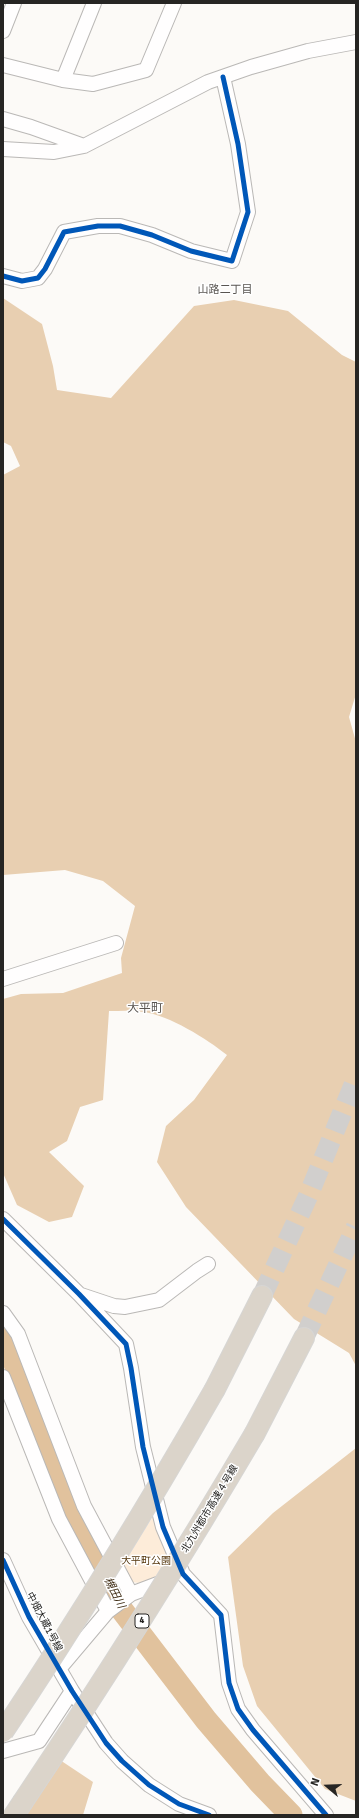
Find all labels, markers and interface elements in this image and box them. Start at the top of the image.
district label: 山路二丁目 [198,283,252,297]
district label: 大平町 [127,1002,163,1016]
street label: 北九州都市高速４号線 [179,1463,241,1555]
park label: 大平町公園 [121,1555,171,1567]
water label: 槻田川 [101,1575,127,1611]
street label: 中畑大蔵1号線 [23,1590,65,1654]
road number: 4 [135,1614,149,1628]
north arrow [307,1766,347,1806]
text: N [308,1776,323,1788]

